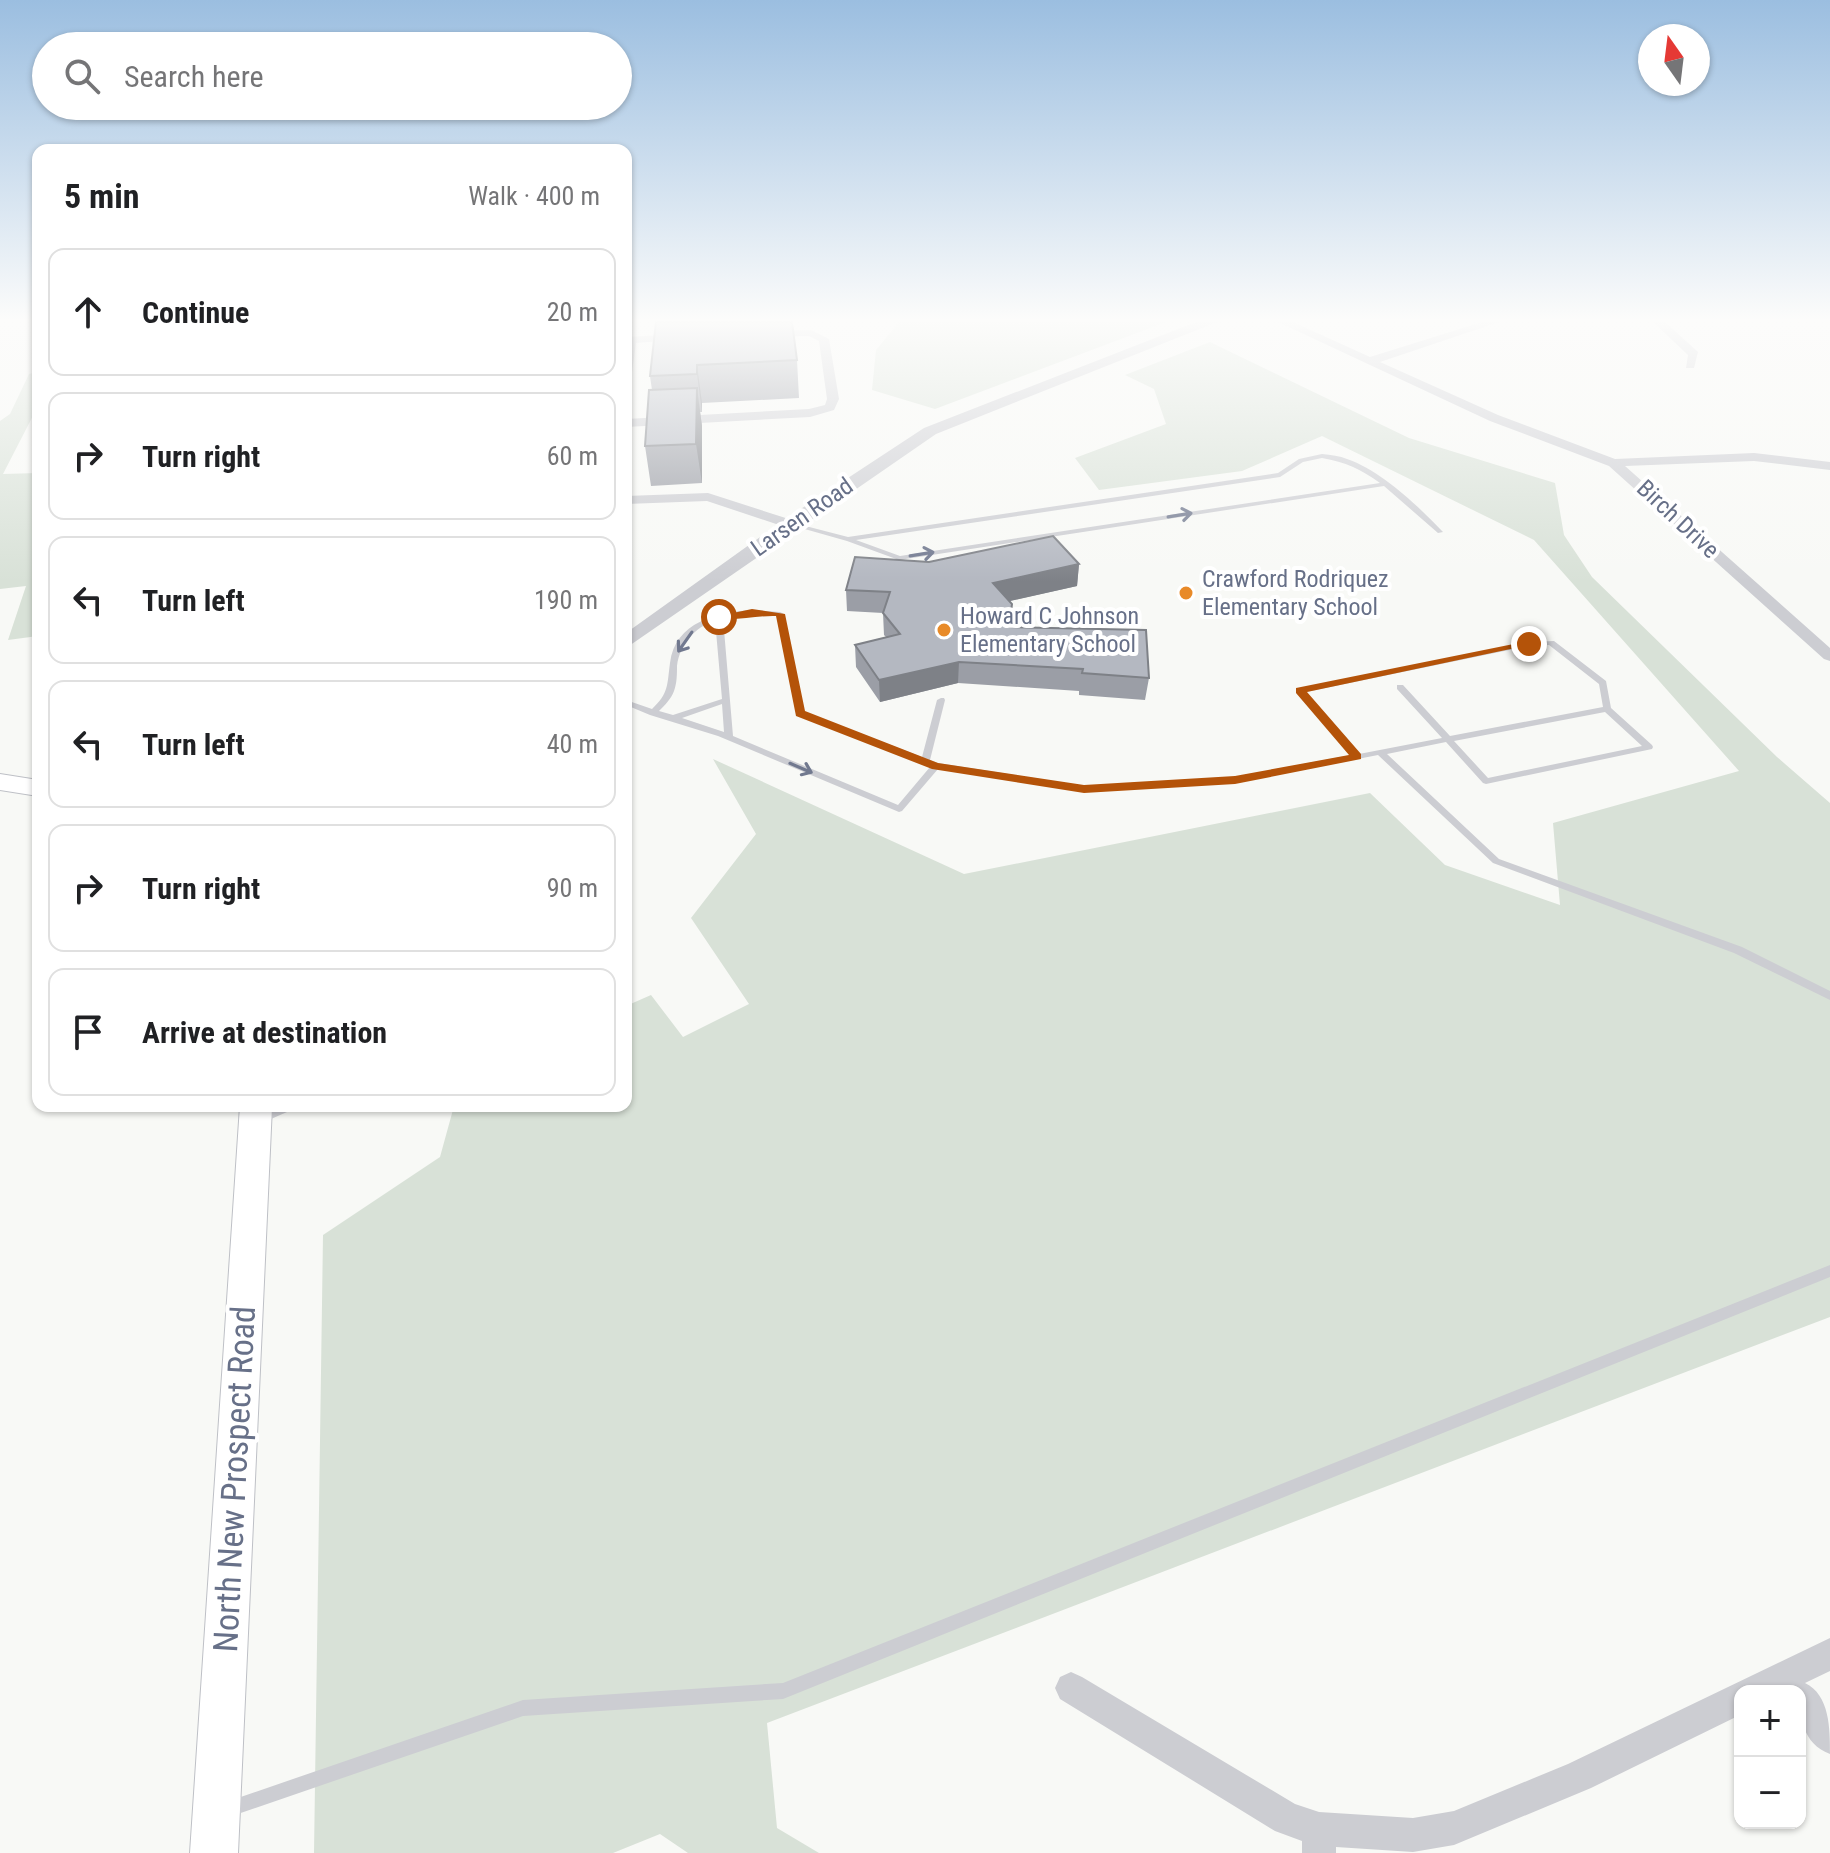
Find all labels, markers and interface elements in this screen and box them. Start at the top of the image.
north arrow [1638,24,1710,96]
search box [32,32,632,120]
icon: search [60,54,104,98]
text: Search here [124,59,264,94]
text: 5 min [64,176,140,216]
text: Walk · 400 m [468,181,600,211]
icon: ahead [66,290,110,334]
text: Continue [142,295,249,330]
text: 20 m [547,297,598,327]
icon: right [66,434,110,478]
text: Turn right [142,439,260,474]
text: 60 m [547,441,598,471]
street label: Larsen Road [746,472,858,562]
street label: Birch Drive [1631,474,1725,564]
one-way arrow [1166,507,1192,522]
one-way arrow [909,546,935,561]
place label: Crawford Rodriquez Elementary School [1202,565,1389,621]
icon: left [66,578,110,622]
text: Turn left [142,583,245,618]
marker: Crawford Rodriquez Elementary School [1177,584,1195,602]
text: 190 m [534,585,598,615]
route start [701,599,737,635]
place label: Howard C Johnson Elementary School [960,602,1139,658]
marker: Howard C Johnson Elementary School [935,621,953,639]
route end [1511,626,1547,662]
one-way arrow [677,630,693,652]
icon: left [66,722,110,766]
text: Turn left [142,727,245,762]
text: 40 m [547,729,598,759]
one-way arrow [788,761,813,776]
icon: right [66,866,110,910]
text: Turn right [142,871,260,906]
text: 90 m [547,873,598,903]
icon: arrive [66,1010,110,1054]
text: Arrive at destination [142,1015,387,1050]
street label: North New Prospect Road [205,1305,263,1653]
map controls [1734,1685,1806,1829]
button: + [1734,1685,1806,1757]
button: − [1734,1757,1806,1829]

